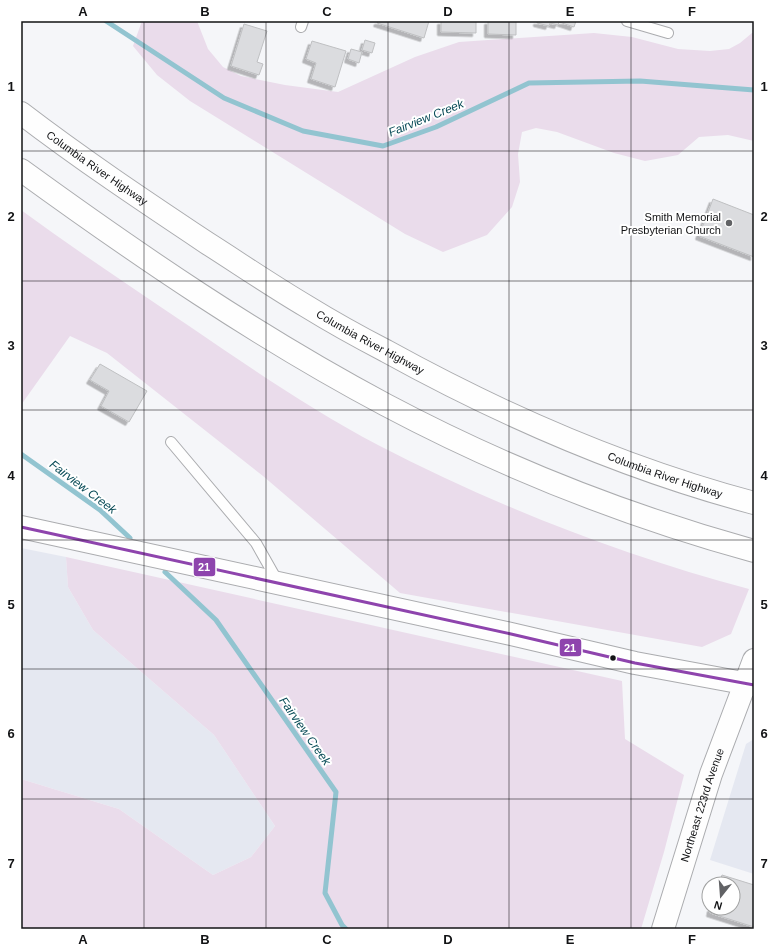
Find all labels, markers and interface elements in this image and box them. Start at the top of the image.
text: A [78,4,88,19]
text: B [200,4,210,19]
text: C [322,4,332,19]
text: D [443,4,453,19]
text: E [566,4,575,19]
text: F [688,4,696,19]
text: 1 [7,79,15,94]
text: 1 [760,79,768,94]
water label: Fairview Creek [386,96,467,139]
street label: Columbia River Highway [44,128,150,208]
text: 2 [7,209,15,224]
text: 2 [760,209,768,224]
place label: Smith Memorial Presbyterian Church [621,211,721,236]
marker: Smith Memorial Presbyterian Church [724,218,734,228]
street label: Columbia River Highway [314,308,426,377]
text: 3 [7,338,15,353]
text: 3 [760,338,768,353]
street label: Columbia River Highway [606,450,724,500]
water label: Fairview Creek [47,457,120,517]
text: 4 [7,468,15,483]
text: 4 [760,468,768,483]
line badge: 21 [193,557,216,577]
text: 21 [198,561,210,573]
text: 5 [7,597,15,612]
text: 5 [760,597,768,612]
line badge: 21 [559,638,582,657]
text: 21 [564,642,576,654]
unlabelled marker [608,653,618,663]
water label: Fairview Creek [276,694,334,769]
text: 6 [7,726,15,741]
text: 6 [760,726,768,741]
street label: Northeast 223rd Avenue [678,747,726,863]
text: 7 [7,856,15,871]
text: 7 [760,856,768,871]
north arrow [701,876,741,916]
text: N [712,899,724,912]
text: A [78,932,88,947]
text: B [200,932,210,947]
text: C [322,932,332,947]
text: D [443,932,453,947]
text: E [566,932,575,947]
text: F [688,932,696,947]

